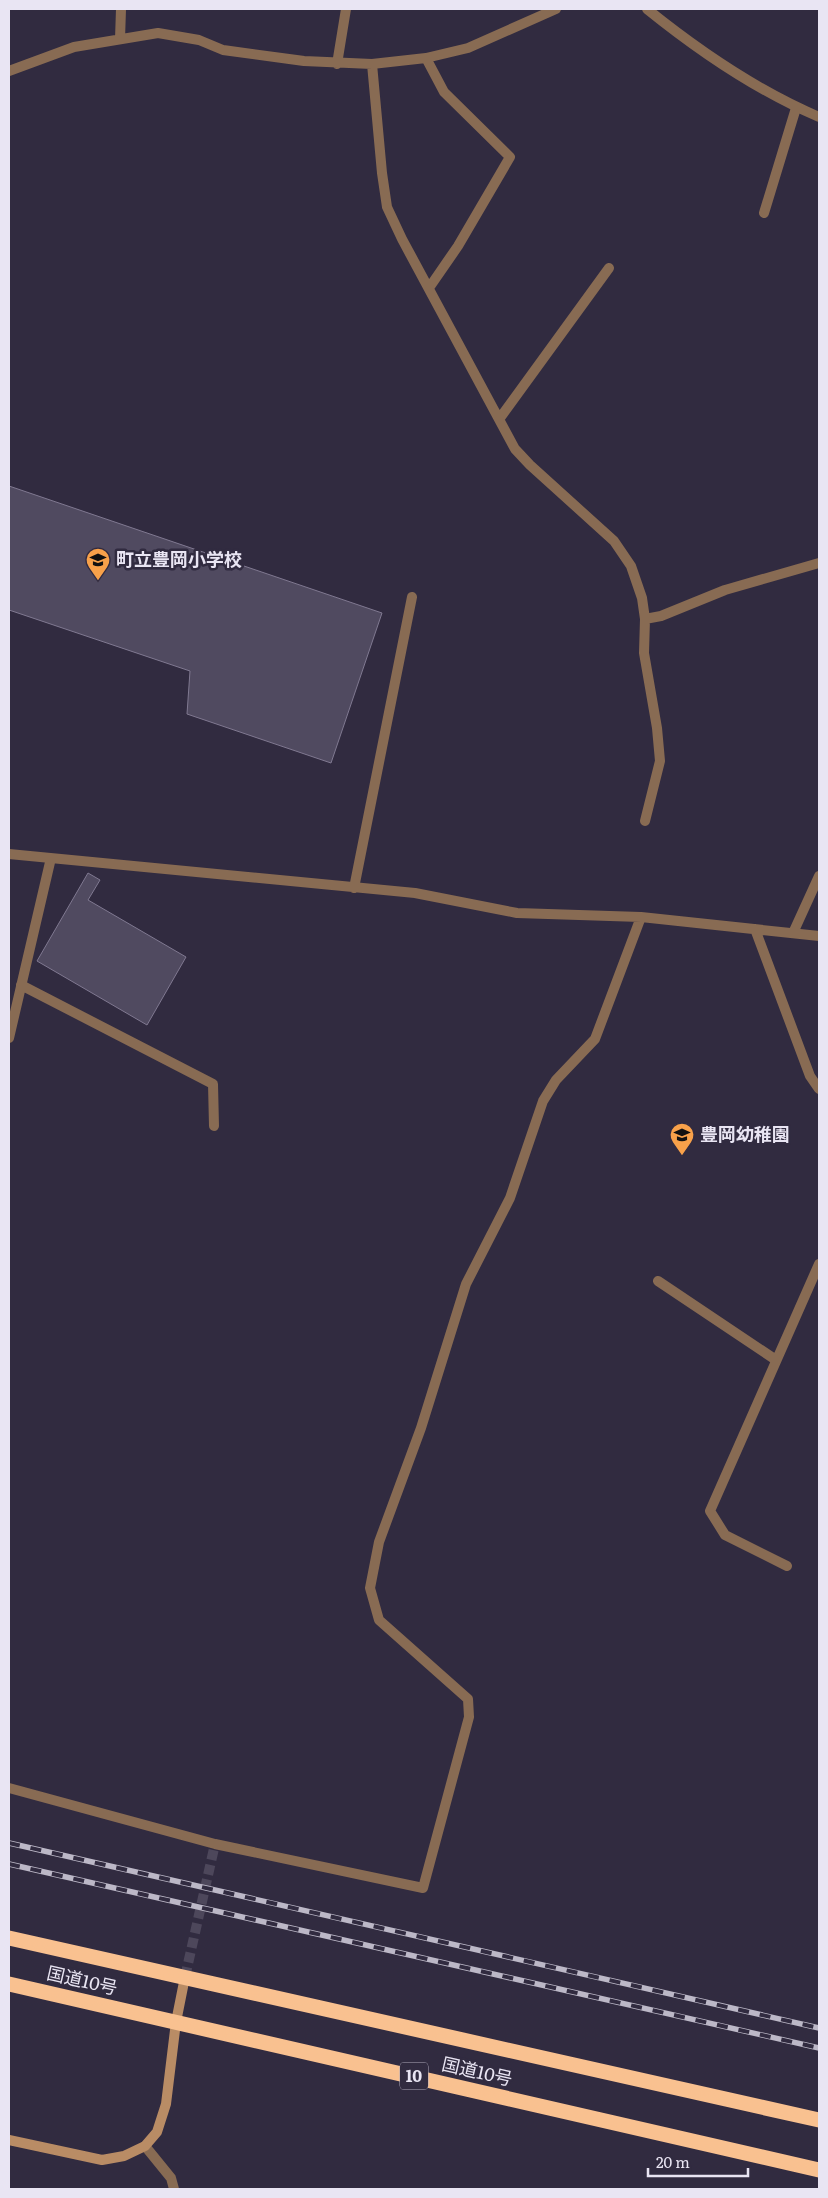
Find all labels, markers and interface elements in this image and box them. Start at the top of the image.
place label: 町立豊岡小学校 [116,545,242,572]
school or university icon: 町立豊岡小学校 [85,547,111,581]
place label: 豊岡幼稚園 [700,1120,790,1147]
school or university icon: 豊岡幼稚園 [669,1122,695,1156]
street label: 国道10号 [44,1958,120,2001]
street label: 国道10号 [439,2049,515,2092]
road number: 10 [400,2062,428,2090]
scale bar [648,2146,748,2178]
text: 20 m [656,2150,690,2173]

